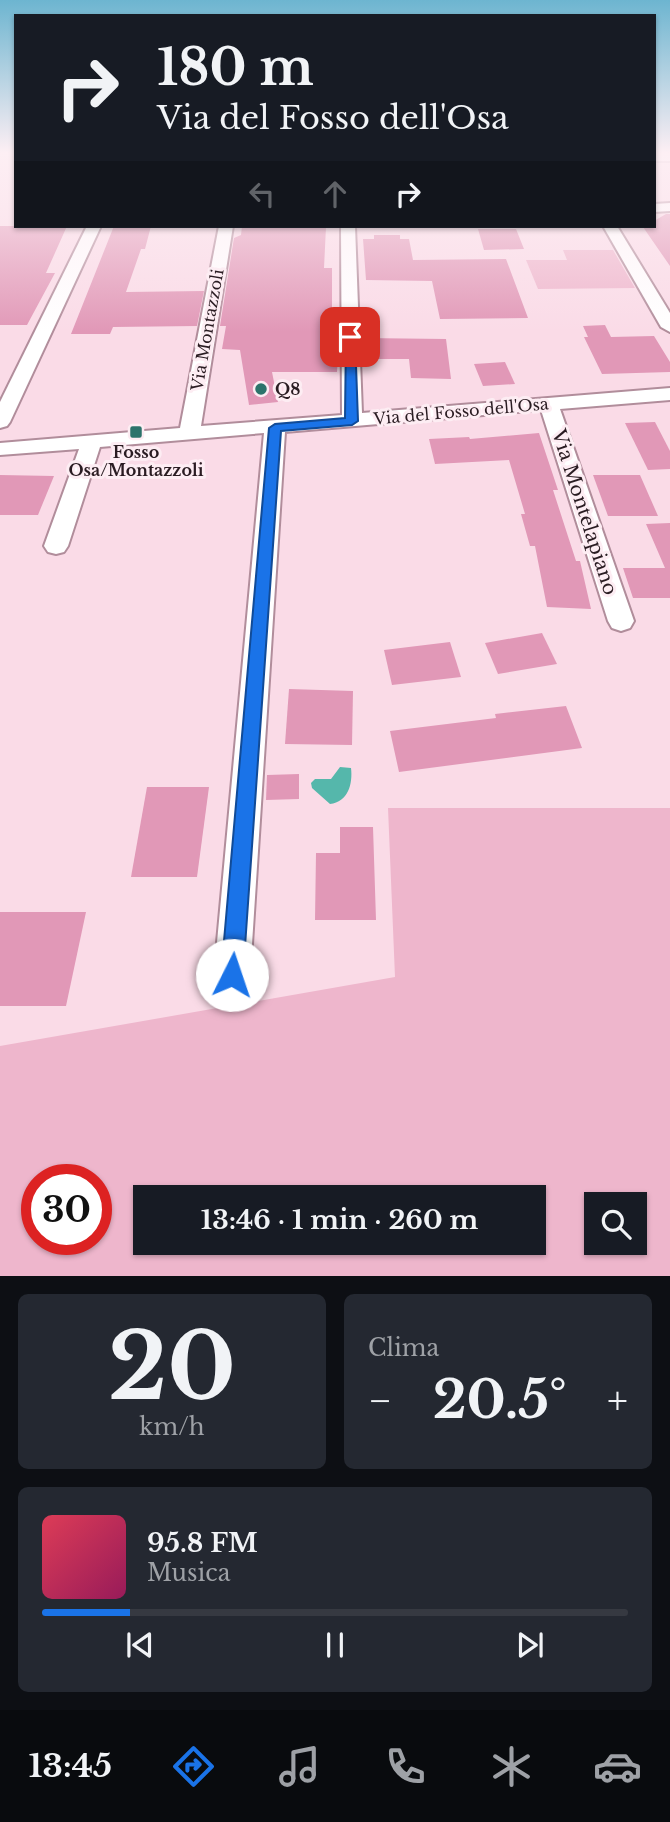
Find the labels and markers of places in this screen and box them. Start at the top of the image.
pin [320,307,380,367]
place label: Q8 [275,379,300,399]
marker: Q8 [253,381,269,397]
marker: Fosso Osa/Montazzoli [128,424,144,440]
place label: Fosso Osa/Montazzoli [69,442,204,480]

